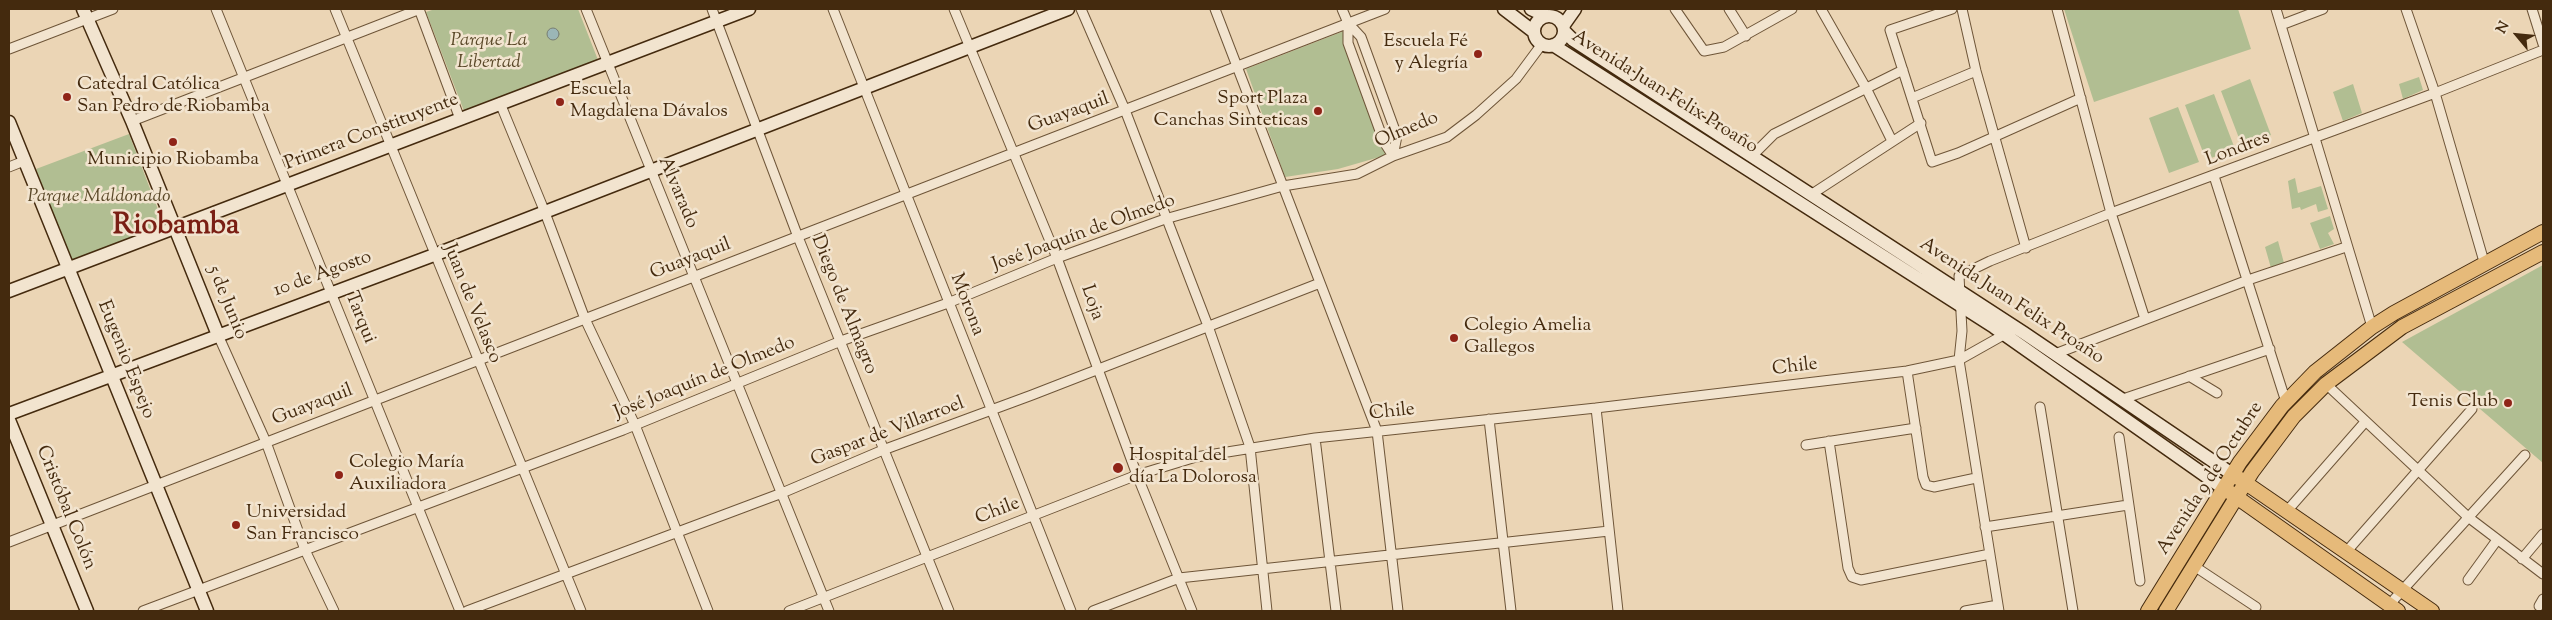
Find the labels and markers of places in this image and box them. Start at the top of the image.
place label: Escuela Fé y Alegría [1384,32,1468,76]
marker: Escuela Fé y Alegría [1472,48,1484,60]
place label: Catedral Católica San Pedro de Riobamba [77,75,270,119]
place label: Escuela Magdalena Dávalos [570,80,728,124]
place label: Sport Plaza Canchas Sinteticas [1154,89,1308,133]
marker: Catedral Católica San Pedro de Riobamba [61,91,73,103]
marker: Escuela Magdalena Dávalos [554,96,566,108]
marker: Sport Plaza Canchas Sinteticas [1312,105,1324,117]
marker: Municipio Riobamba [167,136,179,148]
place label: Municipio Riobamba [87,150,259,172]
place label: Colegio Amelia Gallegos [1464,316,1591,360]
marker: Colegio Amelia Gallegos [1448,332,1460,344]
place label: Tenis Club [2408,392,2498,414]
marker: Tenis Club [2502,397,2514,409]
place label: Hospital del día La Dolorosa [1129,446,1257,490]
place label: Colegio María Auxiliadora [349,453,464,497]
marker: Hospital del día La Dolorosa [1111,461,1125,475]
marker: Colegio María Auxiliadora [333,469,345,481]
place label: Universidad San Francisco [246,503,359,547]
marker: Universidad San Francisco [230,519,242,531]

